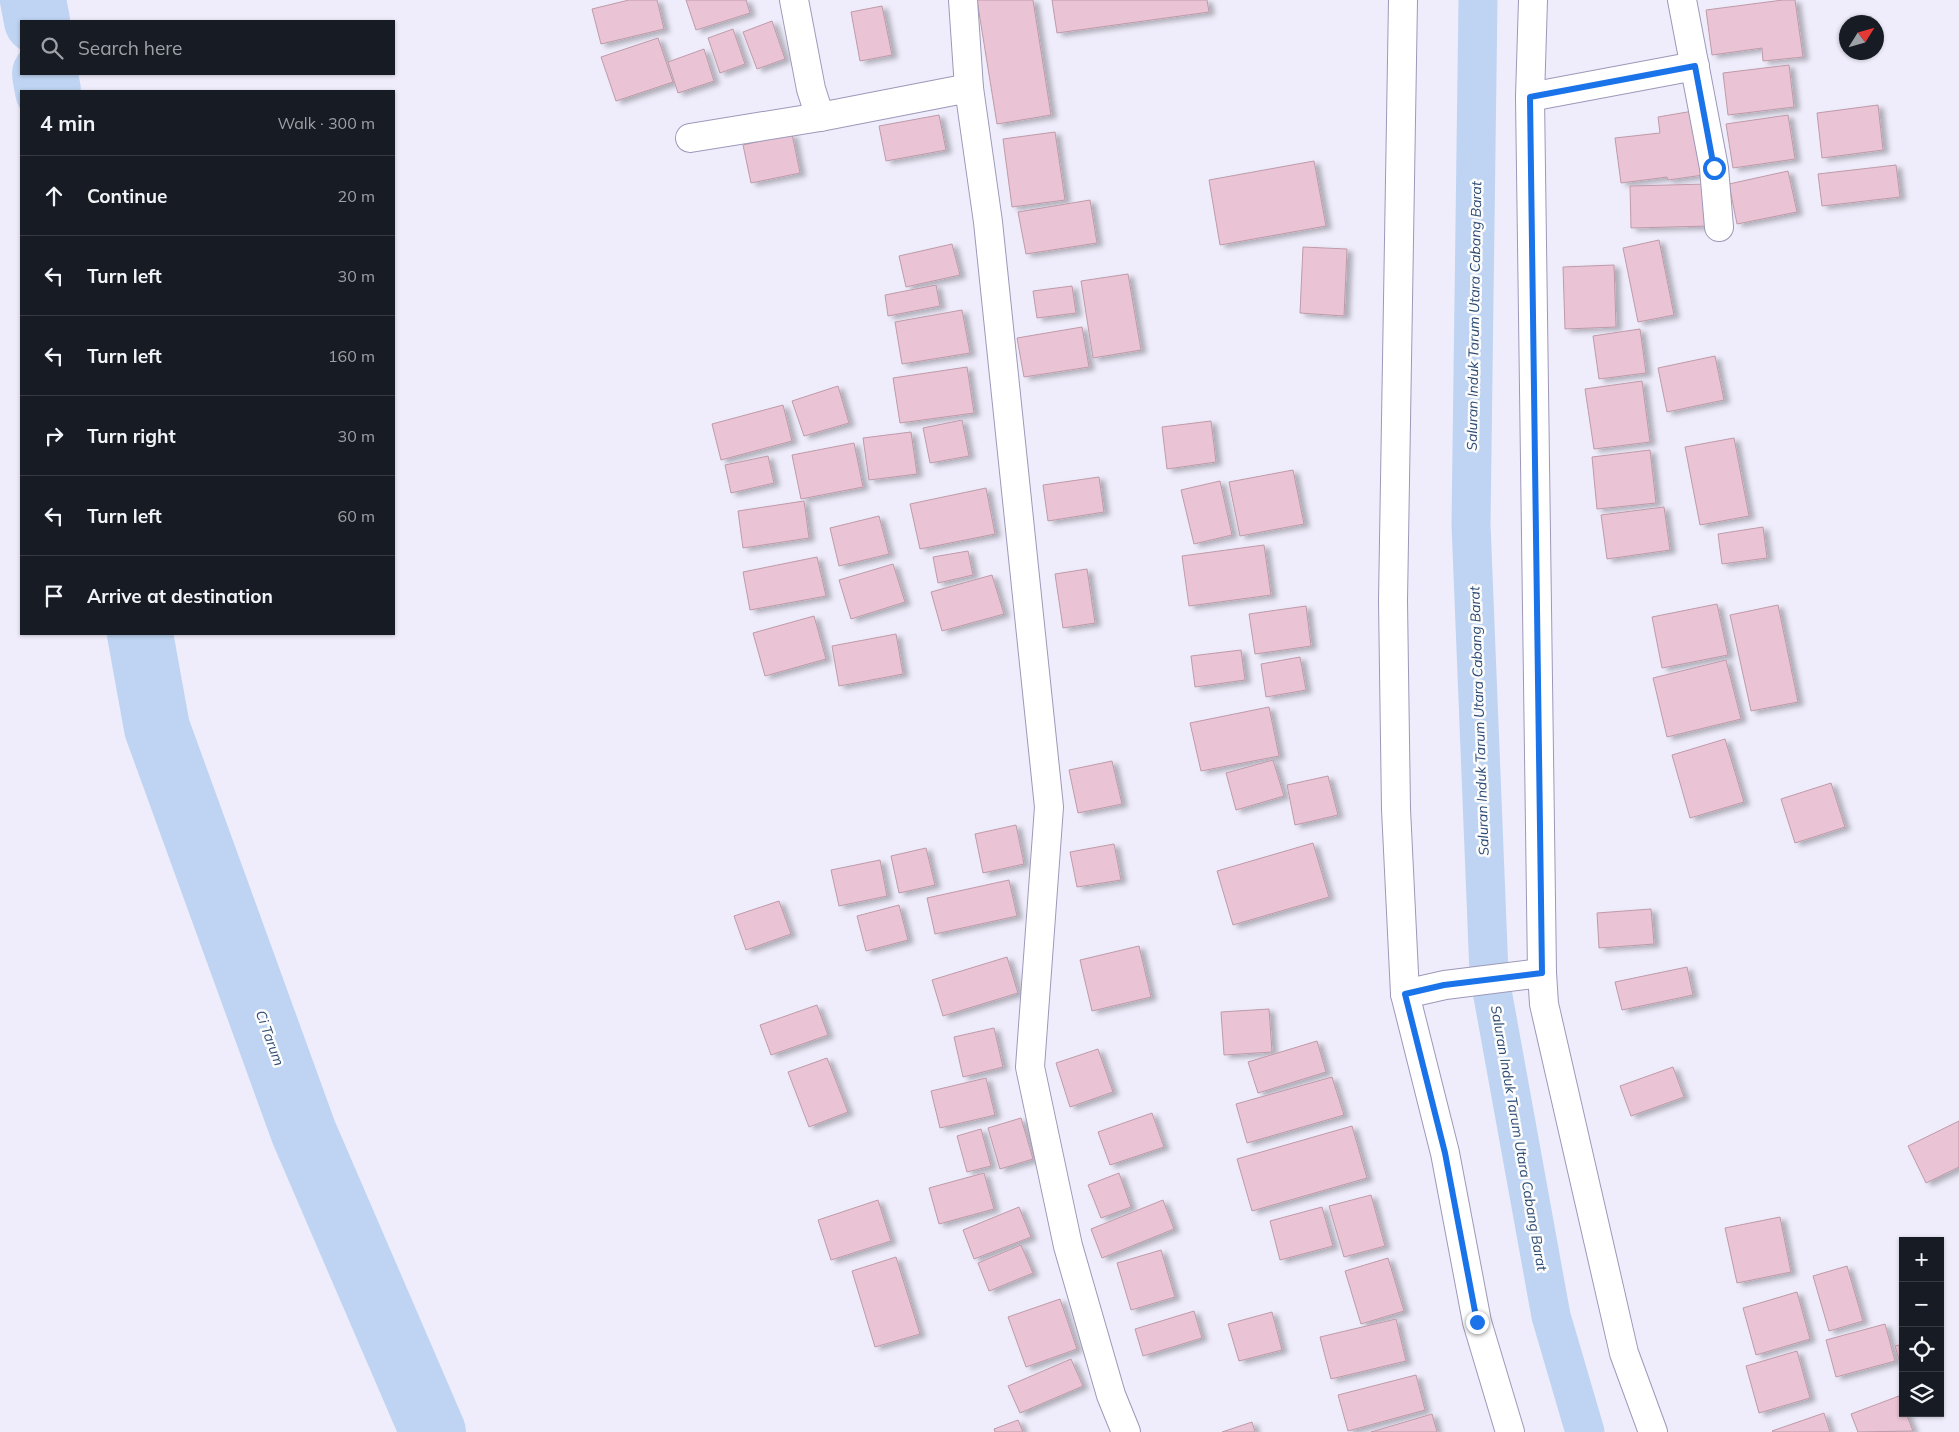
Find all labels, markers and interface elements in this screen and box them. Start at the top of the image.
north arrow [1839,15,1884,60]
search box [20,20,395,75]
icon: search [38,34,66,62]
text: Search here [78,36,182,60]
text: 4 min [40,110,95,136]
text: Walk · 300 m [277,113,375,133]
route start [1703,157,1726,180]
water label: Saluran Induk Tarum Utara Cabang Barat [1463,180,1485,451]
icon: ahead [40,182,68,210]
text: Continue [87,184,167,208]
text: 20 m [338,186,375,206]
icon: left [40,262,68,290]
text: Turn left [87,264,162,288]
text: 30 m [338,266,375,286]
icon: left [40,342,68,370]
text: Turn left [87,344,162,368]
text: 160 m [328,346,375,366]
icon: right [40,422,68,450]
text: Turn right [87,424,176,448]
text: 30 m [338,426,375,446]
icon: left [40,502,68,530]
text: Turn left [87,504,162,528]
text: 60 m [338,506,375,526]
icon: arrive [40,582,68,610]
text: Arrive at destination [87,584,273,608]
water label: Saluran Induk Tarum Utara Cabang Barat [1465,585,1493,856]
water label: Saluran Induk Tarum Utara Cabang Barat [1487,1004,1551,1273]
water label: Ci Tarum [252,1008,288,1068]
map controls [1899,1237,1944,1417]
button: + [1899,1237,1944,1282]
button: − [1899,1282,1944,1327]
route end [1466,1311,1489,1334]
button: locate [1899,1327,1944,1372]
button: layers [1899,1372,1944,1417]

